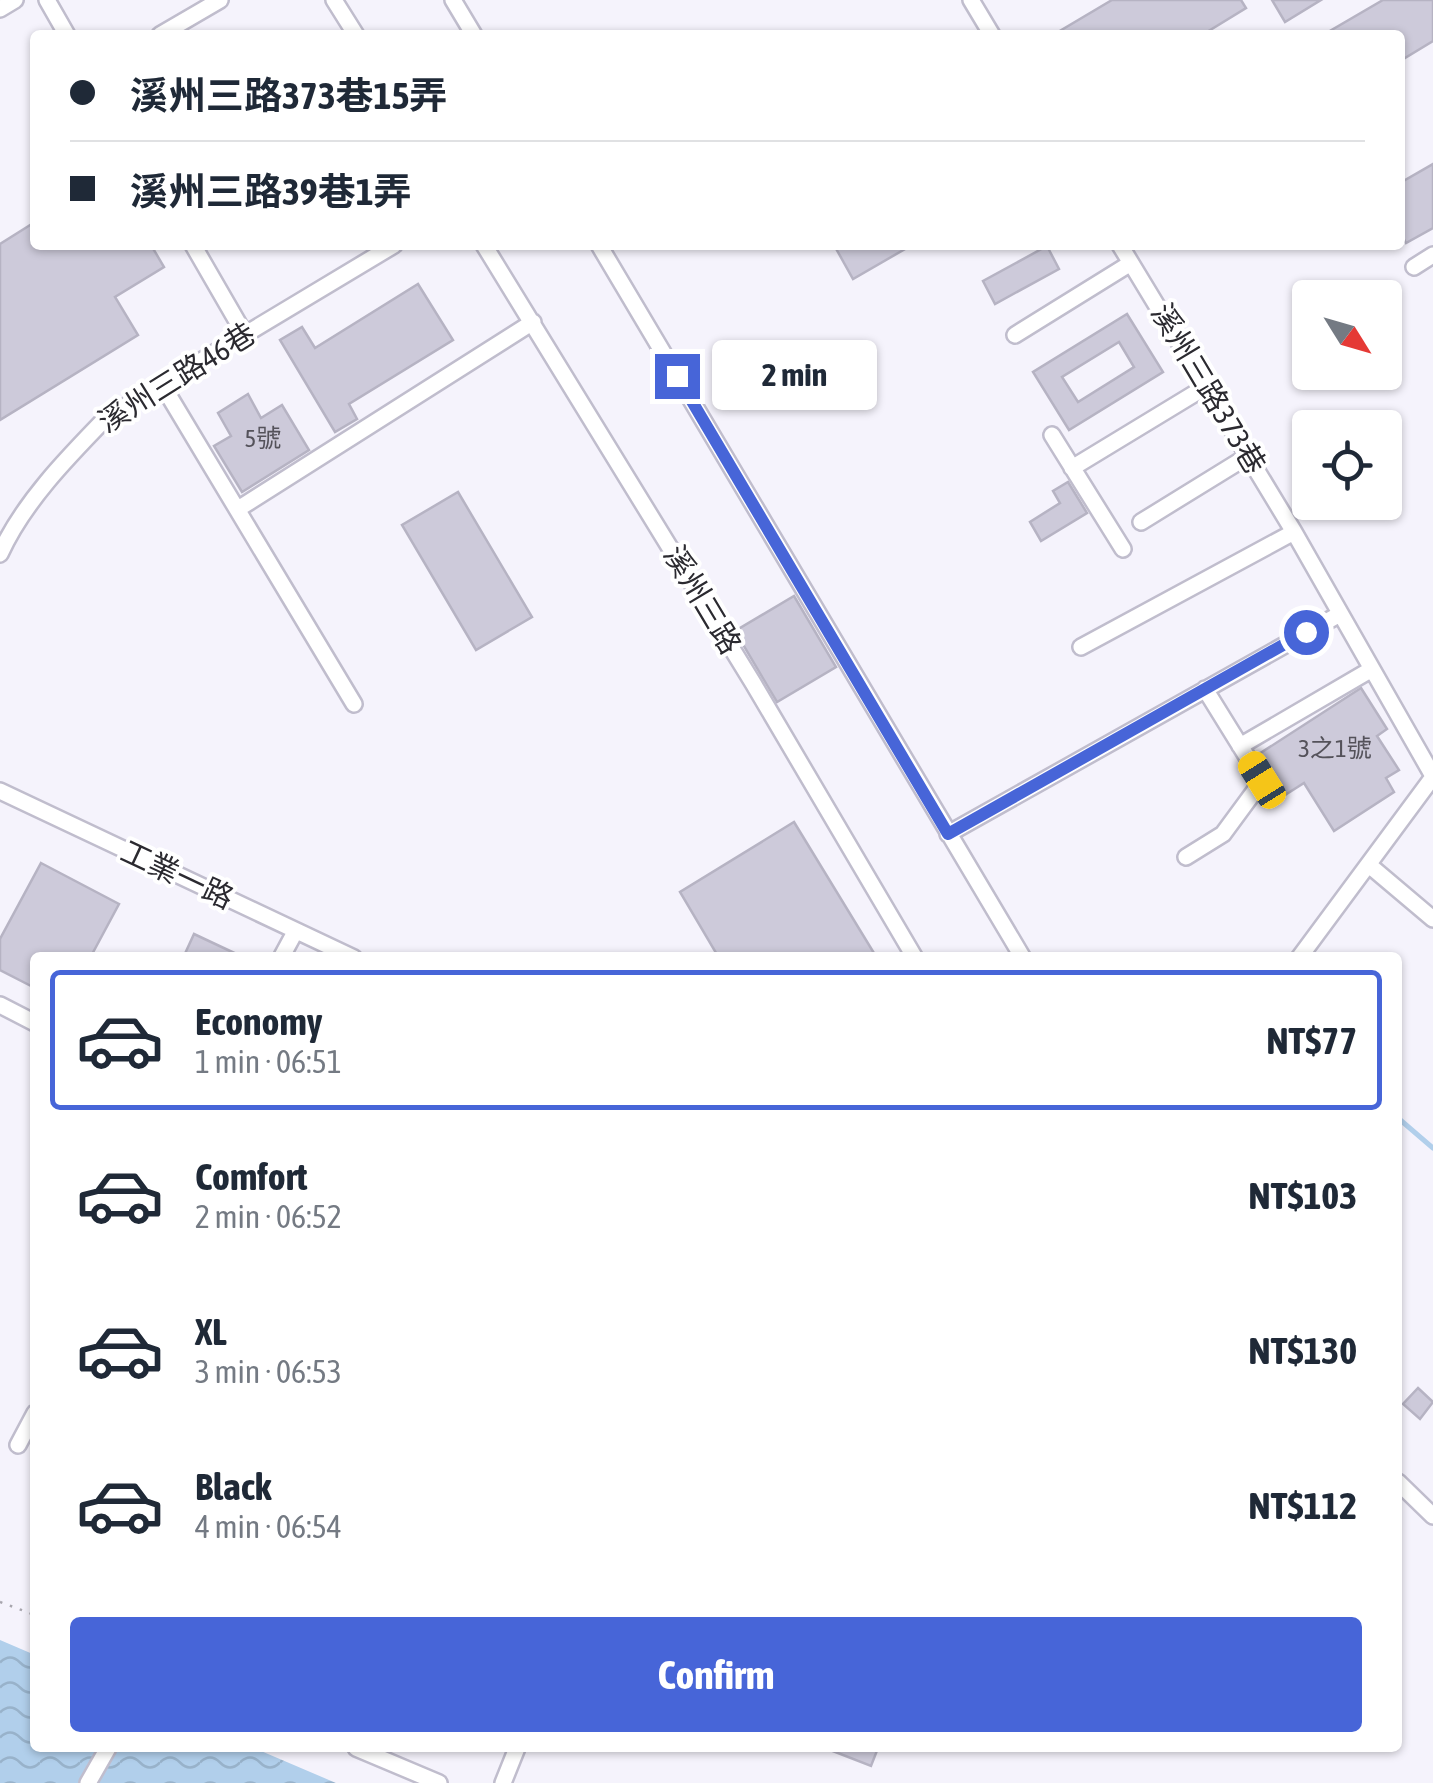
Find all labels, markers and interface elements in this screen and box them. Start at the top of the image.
text: 溪州三路373巷15弄 [130,74,447,117]
text: 溪州三路39巷1弄 [130,170,412,213]
north arrow [1292,280,1402,390]
map controls [1292,280,1402,520]
street label: 溪州三路373巷 [1145,297,1273,480]
street label: 溪州三路46巷 [92,316,261,439]
callout: 2 min [712,341,877,411]
route end [655,354,700,399]
text: 2 min [762,356,827,393]
button: locate [1292,410,1402,520]
house number: 5號 [245,424,281,452]
street label: 溪州三路 [657,539,748,660]
route start [1284,610,1329,655]
house number: 3之1號 [1298,734,1372,762]
car [1233,747,1291,813]
street label: 工業一路 [116,833,239,915]
icon: car [75,995,165,1085]
text: Economy [195,1000,322,1043]
text: NT$77 [1266,1019,1357,1062]
text: 1 min · 06:51 [195,1043,342,1080]
icon: car [75,1150,165,1240]
text: Comfort [195,1155,307,1198]
text: NT$103 [1248,1174,1357,1217]
text: 2 min · 06:52 [195,1198,342,1235]
icon: car [75,1305,165,1395]
text: XL [195,1310,227,1353]
text: NT$130 [1248,1329,1357,1372]
text: 3 min · 06:53 [195,1353,342,1390]
icon: car [75,1460,165,1550]
text: Black [195,1465,272,1508]
text: NT$112 [1248,1484,1357,1527]
text: 4 min · 06:54 [195,1508,342,1545]
button: Confirm [70,1617,1362,1732]

